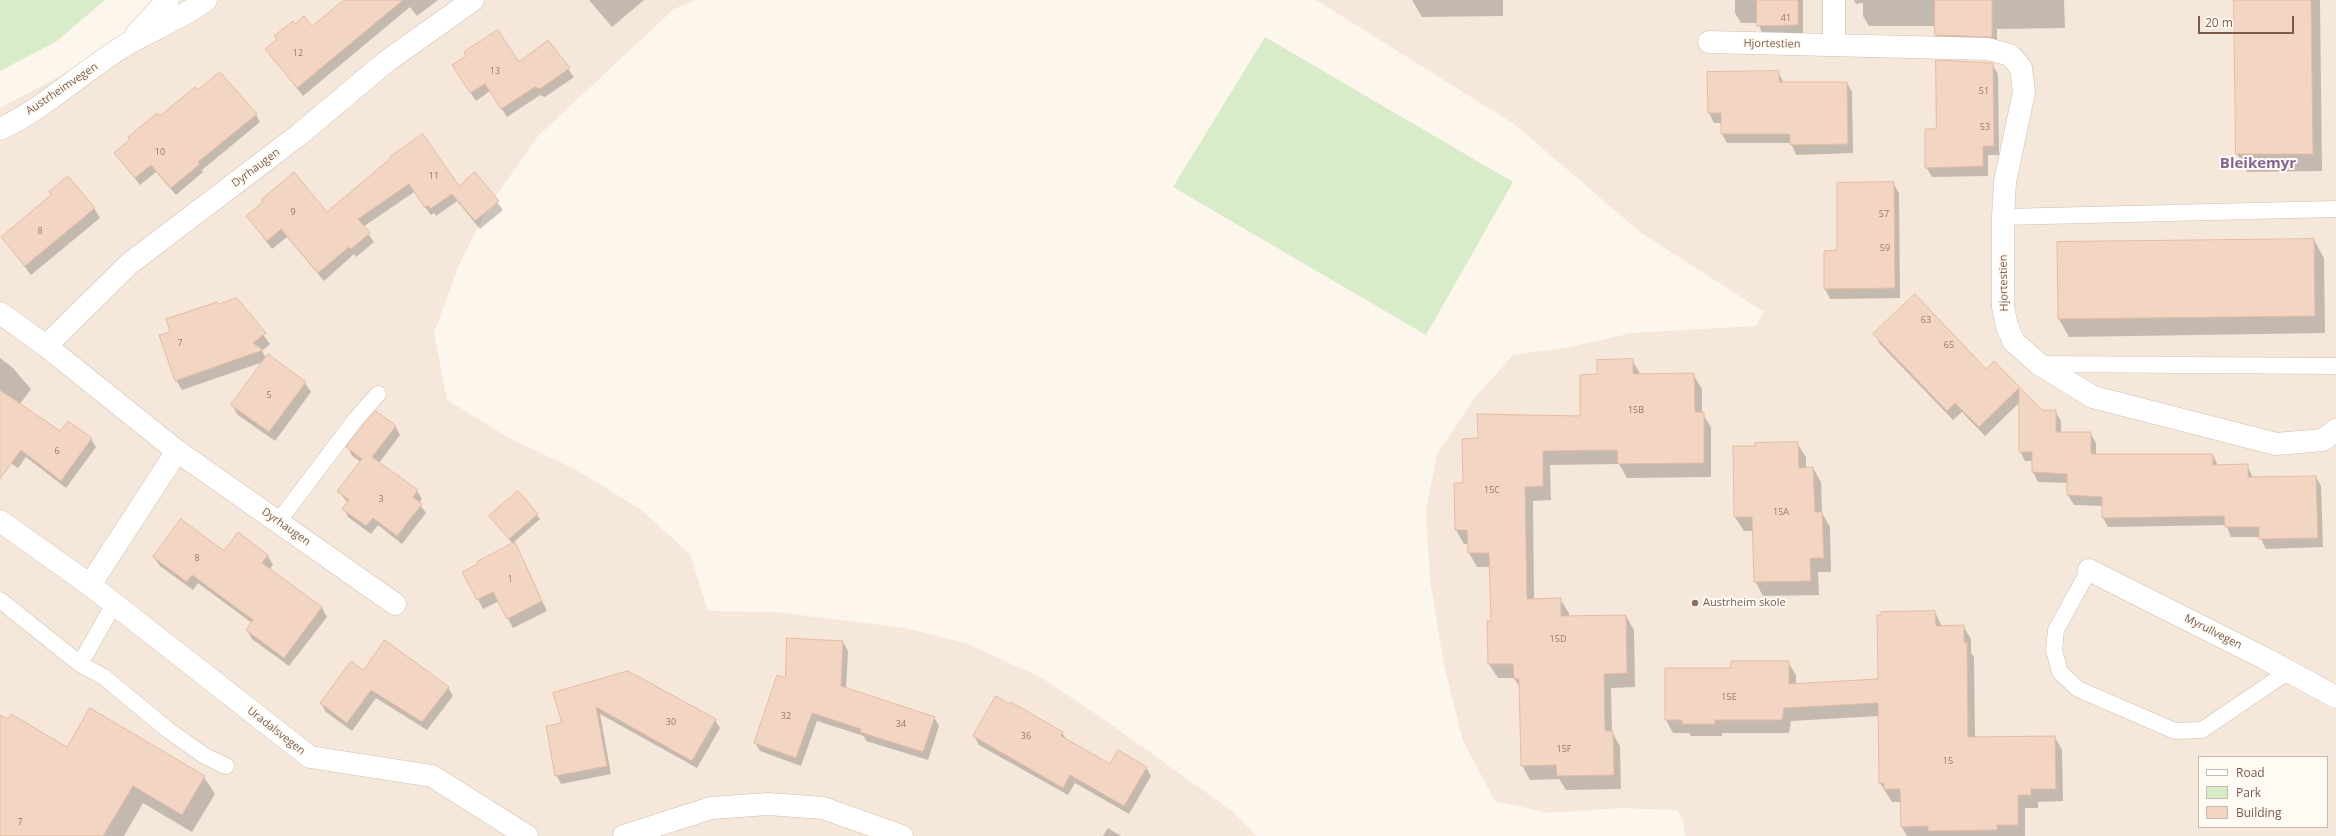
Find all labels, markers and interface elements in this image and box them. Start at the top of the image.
scale bar [2200,8,2296,34]
house number: 41 [1781,13,1791,23]
text: 20 m [2205,14,2233,31]
street label: Hjortestien [1743,37,1801,51]
house number: 12 [293,48,303,58]
street label: Austrheimvegen [24,60,100,118]
house number: 13 [490,66,500,76]
house number: 51 [1979,86,1989,96]
house number: 53 [1980,122,1990,132]
street label: Dyrhaugen [229,146,283,190]
house number: 10 [155,147,165,157]
district label: Bleikemyr [2220,155,2296,173]
house number: 11 [429,171,439,181]
house number: 9 [290,207,296,217]
house number: 57 [1879,209,1889,219]
house number: 8 [37,226,43,236]
house number: 59 [1880,243,1890,253]
street label: Hjortestien [1997,254,2011,312]
house number: 63 [1921,315,1931,325]
house number: 7 [177,338,183,348]
house number: 65 [1944,340,1954,350]
house number: 5 [266,390,272,400]
house number: 15B [1628,405,1644,415]
house number: 6 [54,446,60,456]
house number: 15C [1484,485,1500,495]
house number: 3 [378,494,384,504]
street label: Dyrhaugen [259,505,313,549]
house number: 15A [1773,507,1789,517]
house number: 8 [194,553,200,563]
house number: 1 [507,574,513,584]
place label: Austrheim skole [1703,596,1786,610]
marker: Austrheim skole [1690,598,1700,608]
street label: Myrullvegen [2182,612,2244,652]
house number: 15D [1550,634,1566,644]
house number: 15E [1721,692,1737,702]
street label: Uradalsvegen [244,704,308,758]
house number: 32 [781,711,791,721]
house number: 30 [666,717,676,727]
house number: 34 [896,719,906,729]
house number: 36 [1021,731,1031,741]
house number: 15F [1557,744,1571,754]
house number: 15 [1943,756,1953,766]
legend [2198,756,2328,828]
text: Road [2236,764,2265,781]
text: Park [2236,784,2261,801]
text: Building [2236,804,2281,821]
house number: 7 [17,817,23,827]

